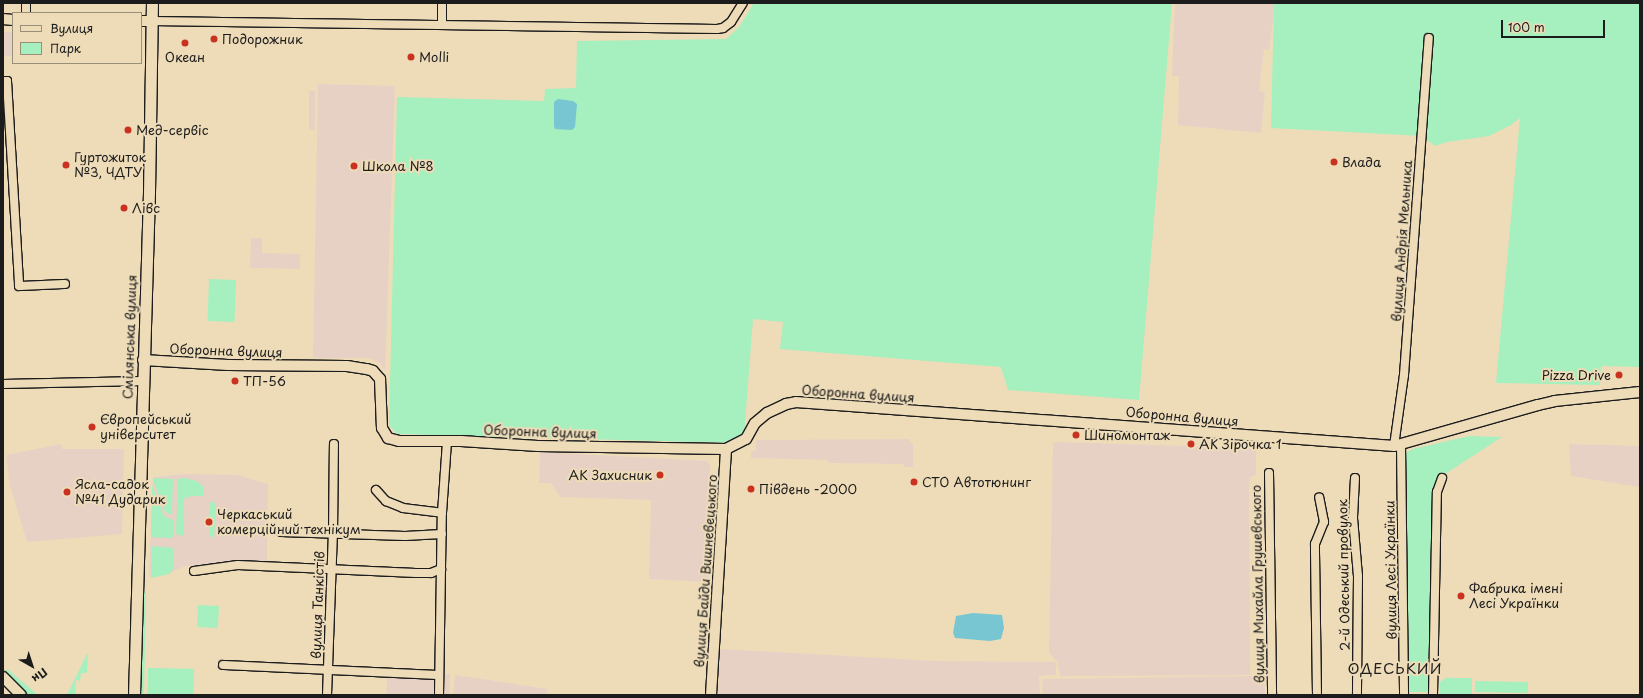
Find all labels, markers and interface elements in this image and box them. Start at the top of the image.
legend [12,12,142,64]
scale bar [1503,12,1607,38]
text: 100 m [1508,18,1545,36]
text: Вулиця [50,19,93,37]
place label: Подорожник [222,31,303,47]
marker: Подорожник [209,34,219,44]
marker: Океан [180,38,190,48]
text: Парк [50,39,81,57]
place label: Океан [165,49,205,65]
place label: Molli [419,49,449,65]
marker: Molli [406,52,416,62]
place label: Мед-сервіс [136,122,208,138]
marker: Мед-сервіс [123,125,133,135]
place label: Гуртожиток №3, ЧДТУ [74,150,146,181]
place label: Влада [1342,154,1381,170]
marker: Влада [1329,157,1339,167]
place label: Школа №8 [362,158,434,174]
marker: Гуртожиток №3, ЧДТУ [61,160,71,170]
street label: вулиця Андрія Мельника [1389,160,1415,322]
marker: Школа №8 [349,161,359,171]
place label: Лівс [132,200,160,216]
marker: Лівс [119,203,129,213]
street label: Смілянська вулиця [120,274,140,400]
street label: Оборонна вулиця [169,341,283,361]
place label: Pizza Drive [1542,367,1611,383]
marker: Pizza Drive [1614,370,1624,380]
place label: ТП-56 [243,373,286,389]
marker: ТП-56 [230,376,240,386]
street label: Оборонна вулиця [801,382,915,406]
street label: Оборонна вулиця [1125,404,1239,430]
place label: Європейський університет [100,412,191,443]
marker: Європейський університет [87,422,97,432]
street label: Оборонна вулиця [483,422,597,442]
place label: Шиномонтаж [1084,427,1170,443]
marker: Шиномонтаж [1071,430,1081,440]
place label: АК Зірочка 1 [1199,436,1282,452]
marker: АК Зірочка 1 [1186,439,1196,449]
place label: АК Захисник [569,467,652,483]
marker: АК Захисник [655,470,665,480]
street label: вулиця Байди Вишневецького [691,473,721,669]
place label: СТО Автотюнинг [922,474,1032,490]
place label: Ясла-садок №41 Дударик [75,477,166,508]
marker: СТО Автотюнинг [909,477,919,487]
place label: Південь -2000 [759,481,858,497]
marker: Південь -2000 [746,484,756,494]
street label: вулиця Михайла Грушевського [1248,484,1268,684]
marker: Ясла-садок №41 Дударик [62,487,72,497]
street label: 2-й Одеський провулок [1335,499,1353,651]
street label: вулиця Лесі Українки [1382,500,1400,640]
place label: Черкаський комерційний технікум [217,507,361,538]
marker: Черкаський комерційний технікум [204,517,214,527]
street label: вулиця Танкістів [308,551,328,659]
place label: Фабрика імені Лесі Українки [1469,581,1564,612]
marker: Фабрика імені Лесі Українки [1456,591,1466,601]
north arrow [12,646,52,686]
district label: ОДЕСЬКИЙ [1348,659,1442,677]
text: Пн [28,664,51,687]

